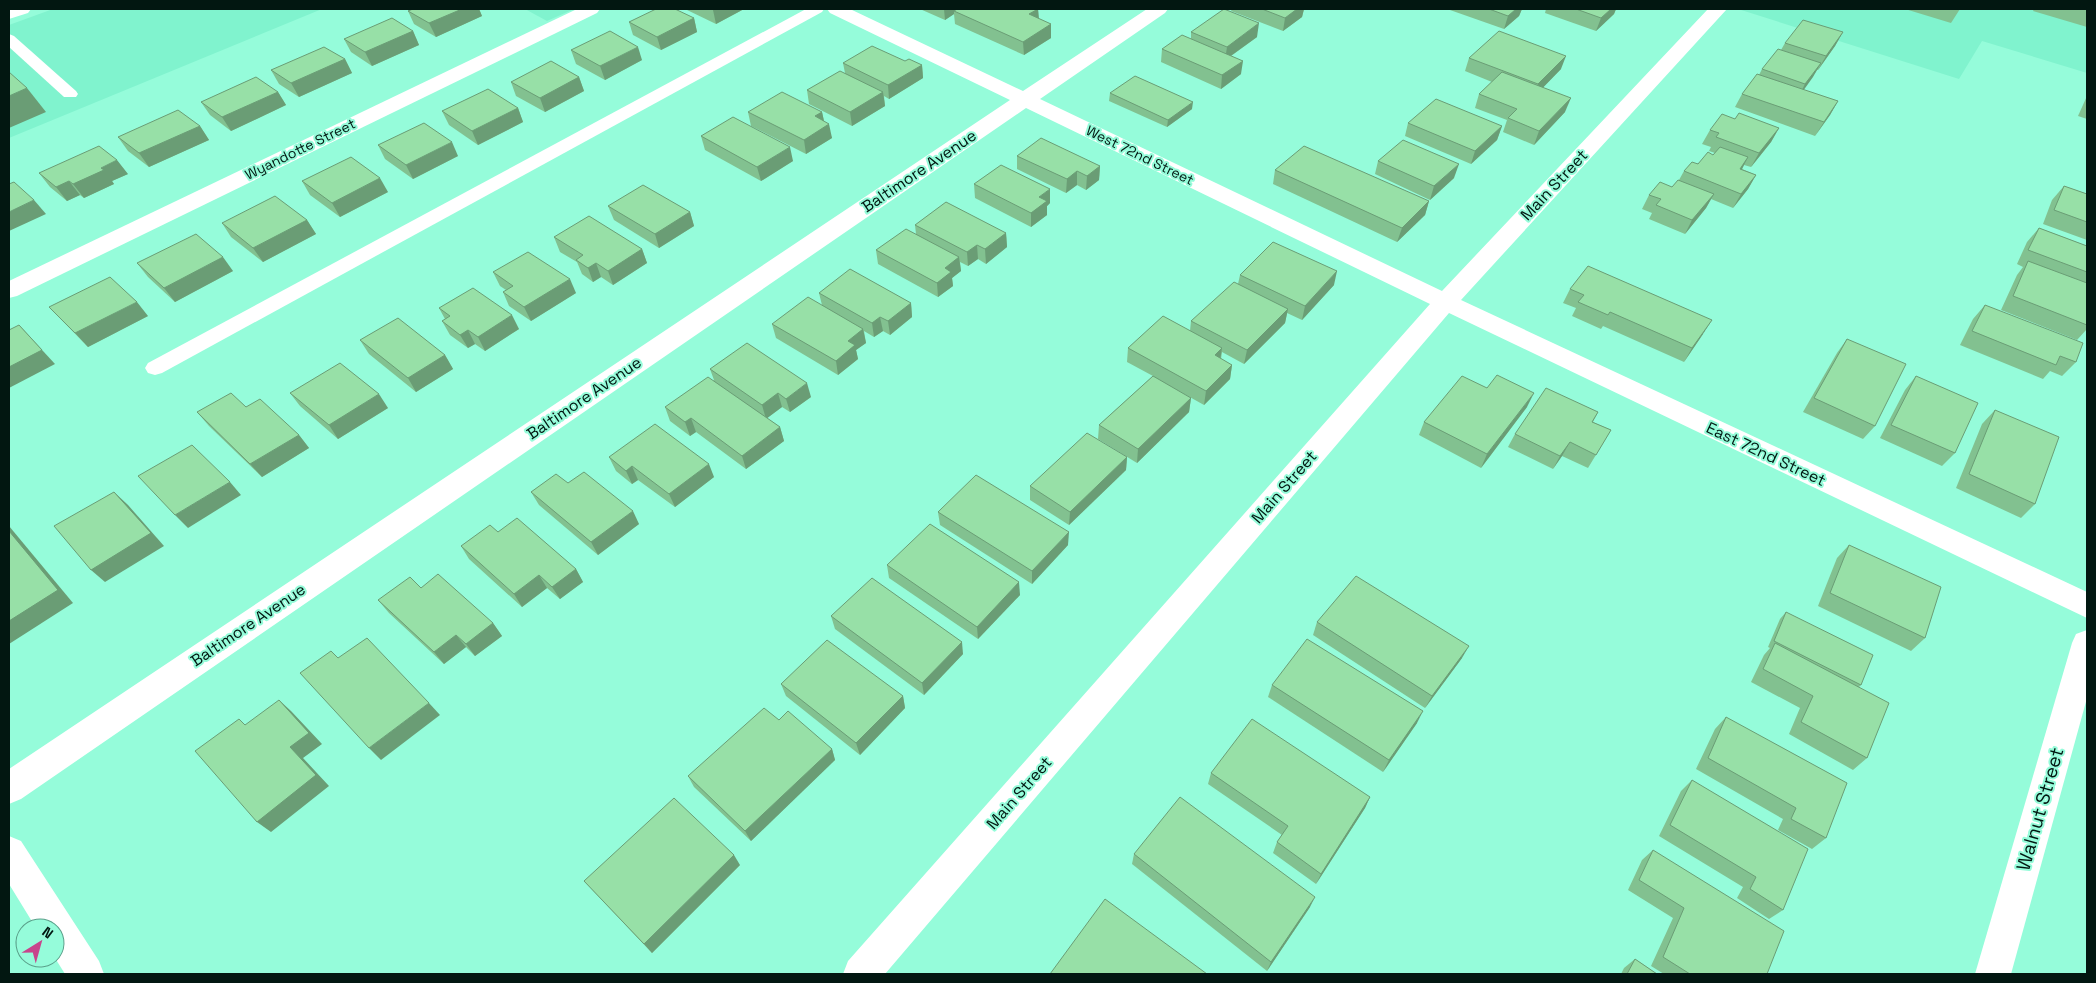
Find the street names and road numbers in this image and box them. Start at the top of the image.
street label: Wyandotte Street [242,114,358,184]
street label: West 72nd Street [1083,121,1197,189]
street label: Baltimore Avenue [857,125,981,217]
street label: Main Street [1516,145,1592,225]
street label: Baltimore Avenue [522,352,646,444]
street label: East 72nd Street [1703,417,1829,491]
street label: Main Street [1247,446,1321,528]
street label: Baltimore Avenue [186,579,310,671]
street label: Walnut Street [2011,745,2069,873]
street label: Main Street [982,752,1056,834]

